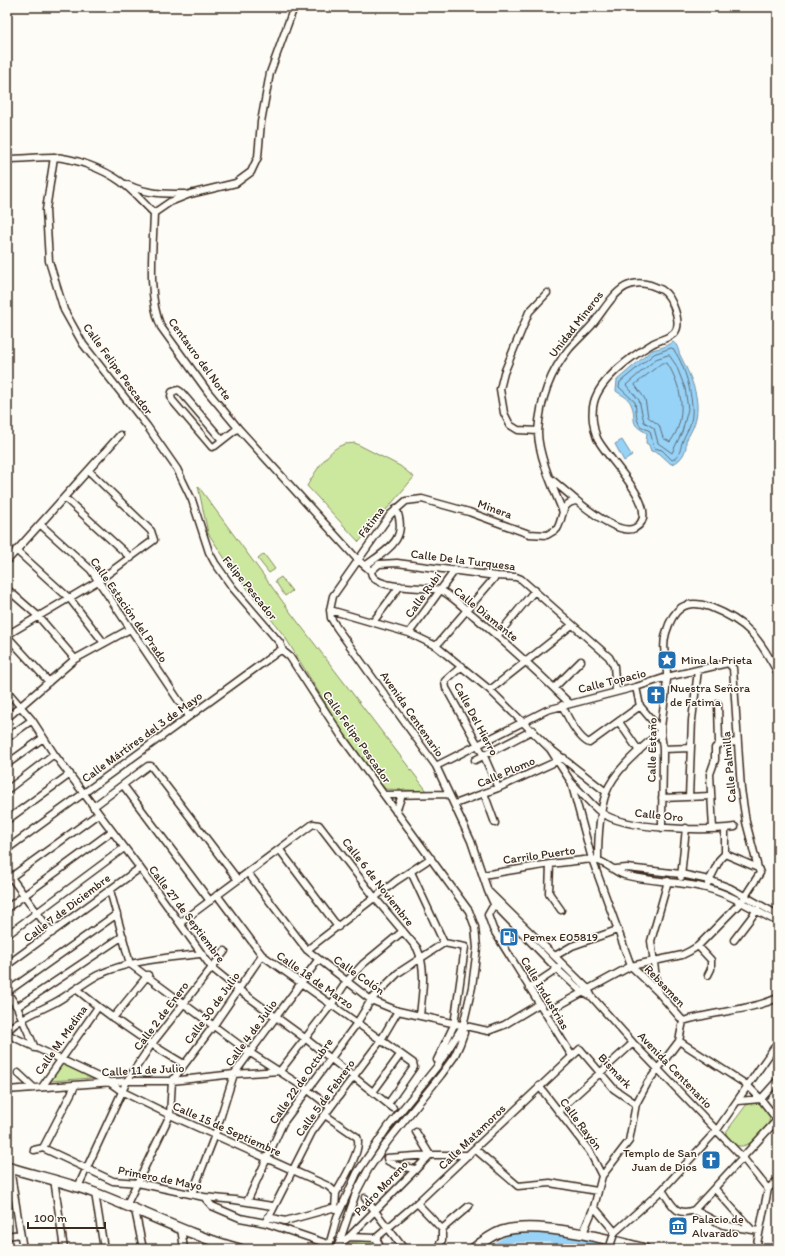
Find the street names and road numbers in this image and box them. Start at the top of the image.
street label: Unidad Mineros [546,288,606,360]
street label: Centauro del Norte [165,315,235,403]
street label: Calle Felipe Pescador [80,321,156,418]
street label: Minera [476,496,515,522]
street label: Fátima [355,504,387,540]
street label: Calle De la Turquesa [410,547,516,573]
street label: Felipe Pescador [220,553,280,623]
street label: Calle Estación del Prado [87,555,171,665]
street label: Calle Rubí [402,570,444,620]
street label: Calle Diamante [451,584,521,644]
street label: Calle Topacio [577,666,647,696]
street label: Avenida Centenario [377,669,447,759]
street label: Calle Del Hierro [451,680,501,758]
street label: Calle Felipe Pescador [320,688,394,786]
street label: Calle Mártires del 3 de Mayo [79,689,205,785]
street label: Calle Estaño [644,717,660,783]
street label: Calle Palmilla [719,731,739,803]
street label: Calle Plomo [475,754,537,790]
street label: Calle Oro [634,805,684,825]
street label: Calle 6 de Noviembre [339,835,417,929]
street label: Carrilo Puerto [502,843,576,867]
street label: Calle 27 de Septiembre [146,863,228,966]
street label: Calle 7 de Diciembre [21,871,113,945]
street label: Calle 18 de Marzo [274,948,356,1012]
street label: Calle Colón [331,952,387,998]
street label: Calle Industrias [518,954,572,1032]
street label: Rebsamen [642,962,689,1010]
street label: Calle 30 de Julio [181,969,243,1047]
street label: Calle 2 de Enero [130,979,192,1053]
street label: Calle 4 de Julio [222,997,280,1069]
street label: Calle M. Medina [32,1002,90,1077]
street label: Avenida Centenario [635,1029,715,1111]
street label: Calle 22 de Octubre [266,1035,336,1127]
street label: Bismark [595,1051,635,1092]
street label: Calle 5 de Febrero [292,1057,358,1139]
street label: Calle 11 de Julio [101,1061,185,1079]
street label: Calle Rayón [557,1095,605,1153]
street label: Calle 15 de Septiembre [170,1099,284,1159]
street label: Calle Matamoros [435,1101,509,1173]
street label: Padro Moreno [351,1157,411,1219]
street label: Primero de Mayo [117,1163,203,1193]

